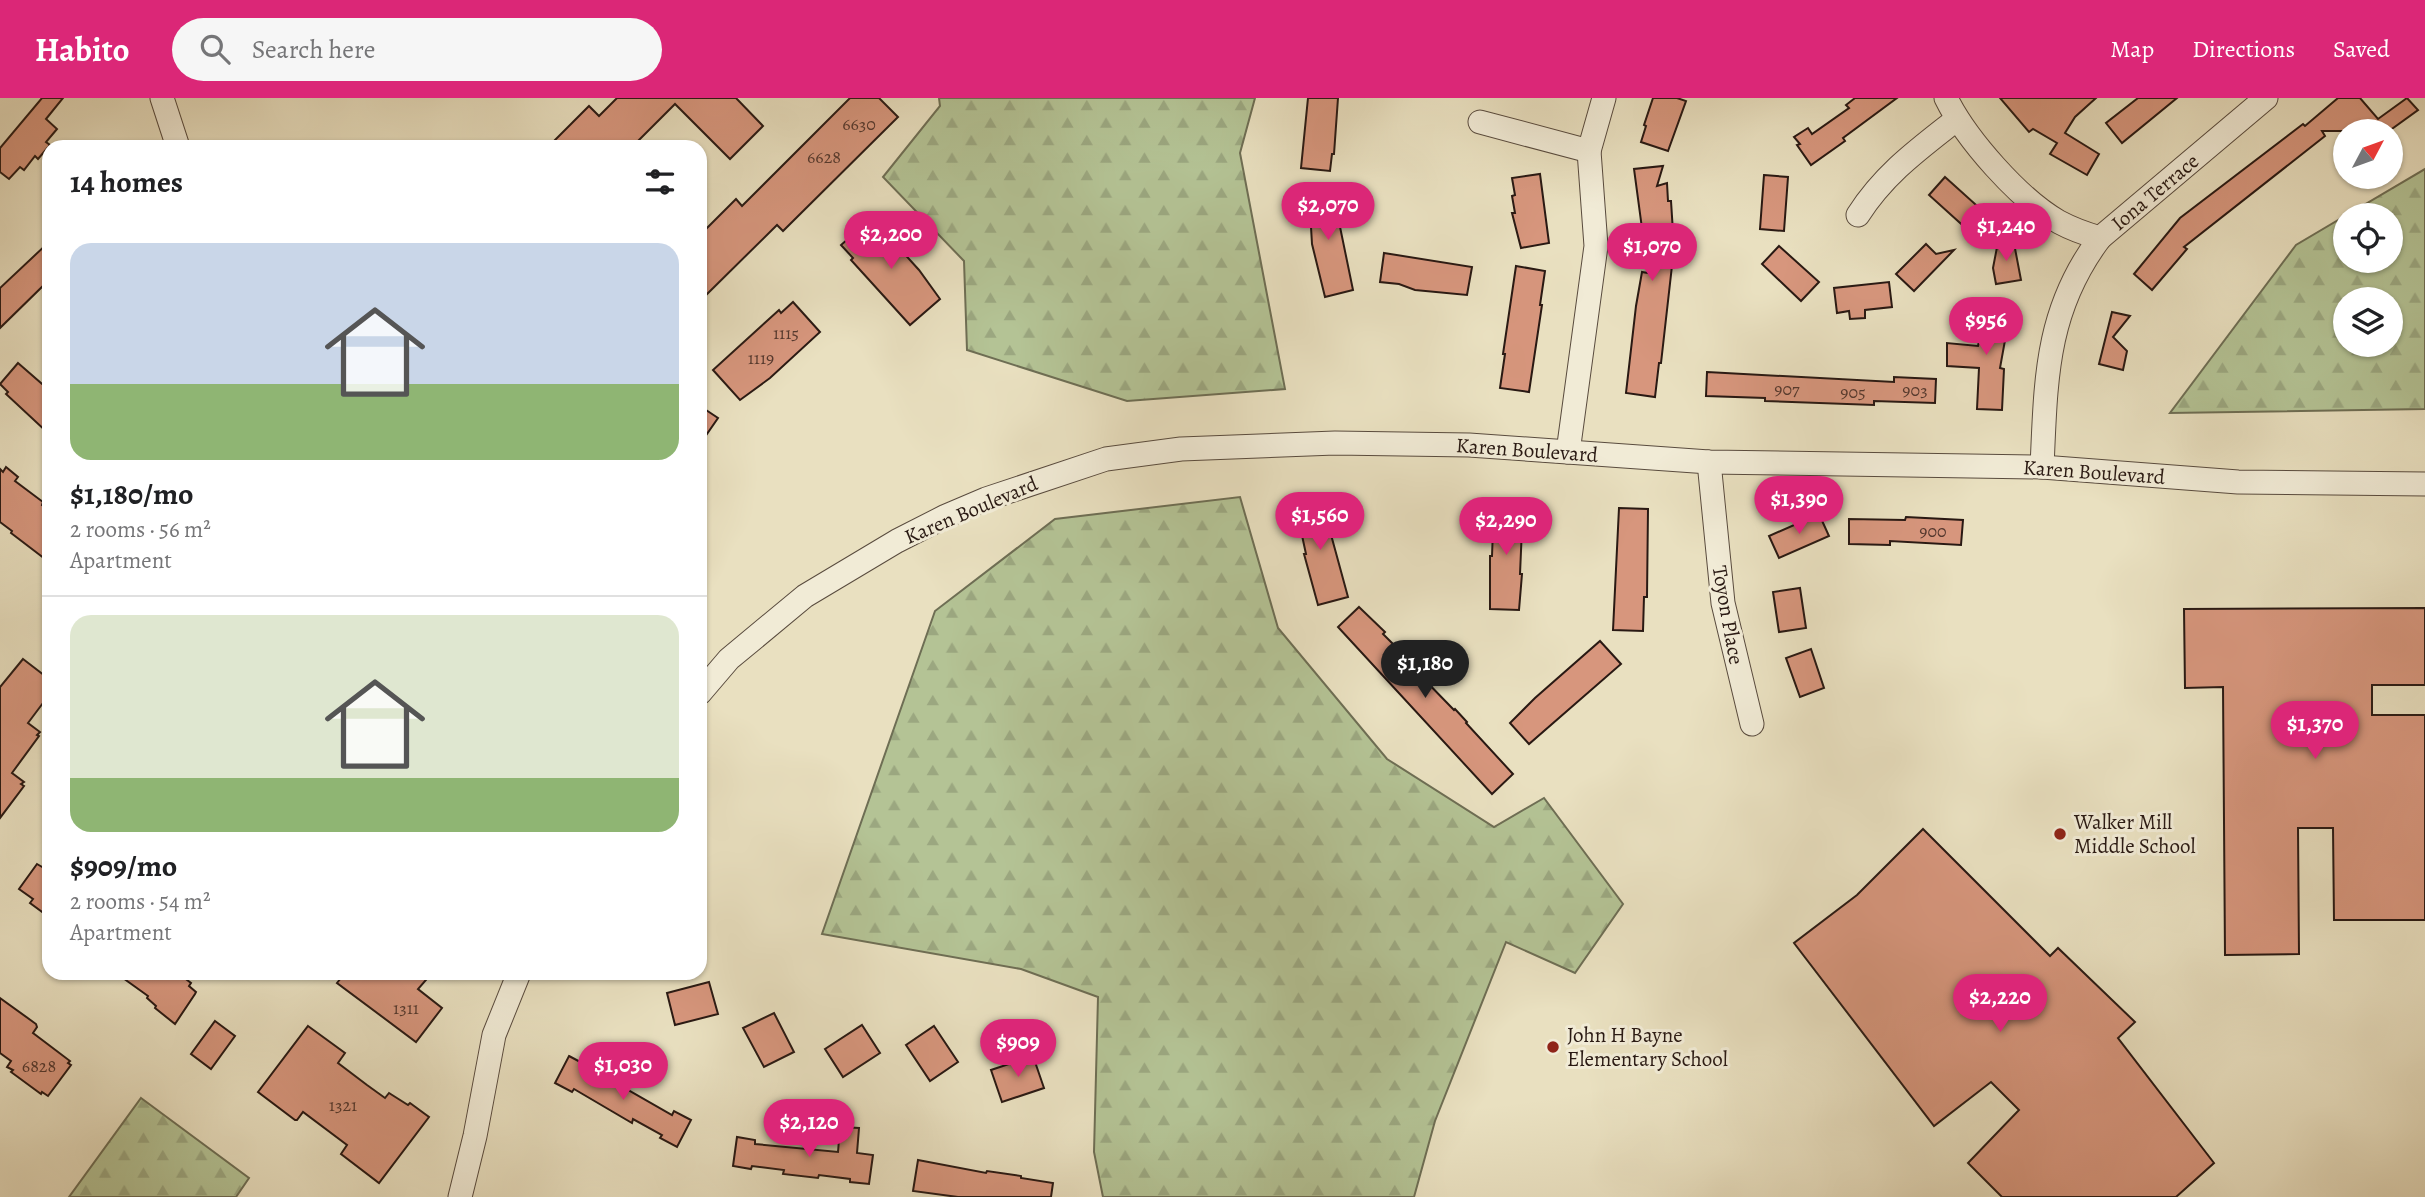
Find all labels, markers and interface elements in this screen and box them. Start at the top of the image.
search box [172,18,662,81]
text: Habito [35,27,130,72]
icon: search [196,30,234,68]
text: Search here [252,32,375,67]
text: Map [2110,33,2154,65]
text: Directions [2192,33,2295,65]
text: Saved [2333,33,2390,65]
house number: 6630 [842,112,876,136]
north arrow [2333,119,2403,189]
map controls [2333,119,2403,357]
house number: 6628 [807,145,841,169]
street label: Iona Terrace [2105,147,2205,237]
text: 14 homes [70,162,183,202]
icon: filters [641,163,679,201]
pin: $2,070 [1271,183,1385,242]
text: $2,070 [1298,189,1358,220]
button: locate [2333,203,2403,273]
pin: $1,240 [1949,204,2063,263]
text: $1,240 [1977,210,2035,241]
pin: $2,200 [834,212,948,271]
text: $2,200 [860,218,922,249]
pin: $1,070 [1595,223,1709,283]
text: $1,070 [1623,230,1681,261]
button: layers [2333,287,2403,357]
icon: home [312,289,438,415]
pin: $956 [1945,298,2027,357]
text: $956 [1965,304,2007,335]
house number: 1115 [773,321,799,345]
house number: 1119 [748,346,774,370]
house number: 907 [1774,377,1800,401]
house number: 903 [1902,378,1928,402]
house number: 905 [1840,380,1866,404]
street label: Karen Boulevard [1455,431,1600,469]
street label: Karen Boulevard [2022,453,2167,491]
street label: Karen Boulevard [900,469,1043,551]
text: $1,180/mo [70,474,194,514]
pin: $1,390 [1742,476,1856,536]
text: $1,390 [1770,483,1828,514]
pin: $1,560 [1263,492,1377,552]
pin: $2,290 [1449,498,1563,557]
text: $1,560 [1291,499,1349,530]
text: $2,290 [1475,504,1537,535]
text: 2 rooms · 56 m² [70,514,211,545]
house number: 900 [1919,519,1947,543]
text: Apartment [70,545,172,576]
street label: Toyon Place [1706,563,1750,667]
pin: $1,180 [1368,640,1482,700]
text: $1,180 [1397,647,1453,678]
icon: home [312,661,438,787]
pin: $1,370 [2258,702,2372,761]
text: $1,370 [2287,708,2343,739]
place label: Walker Mill Middle School [2073,808,2196,860]
marker: Walker Mill Middle School [2052,826,2068,842]
text: $909/mo [70,846,177,886]
text: 2 rooms · 54 m² [70,886,211,917]
text: Apartment [70,917,172,948]
pin: $2,220 [1943,974,2057,1034]
text: $2,220 [1969,981,2031,1012]
house number: 1311 [393,996,419,1020]
pin: $909 [977,1020,1059,1079]
place label: John H Bayne Elementary School [1567,1021,1728,1073]
text: $909 [996,1026,1040,1057]
marker: John H Bayne Elementary School [1545,1039,1561,1055]
pin: $1,030 [566,1042,680,1102]
text: $1,030 [594,1049,652,1080]
house number: 6828 [22,1054,56,1078]
house number: 1321 [329,1093,357,1117]
pin: $2,120 [752,1100,866,1159]
text: $2,120 [780,1106,838,1137]

